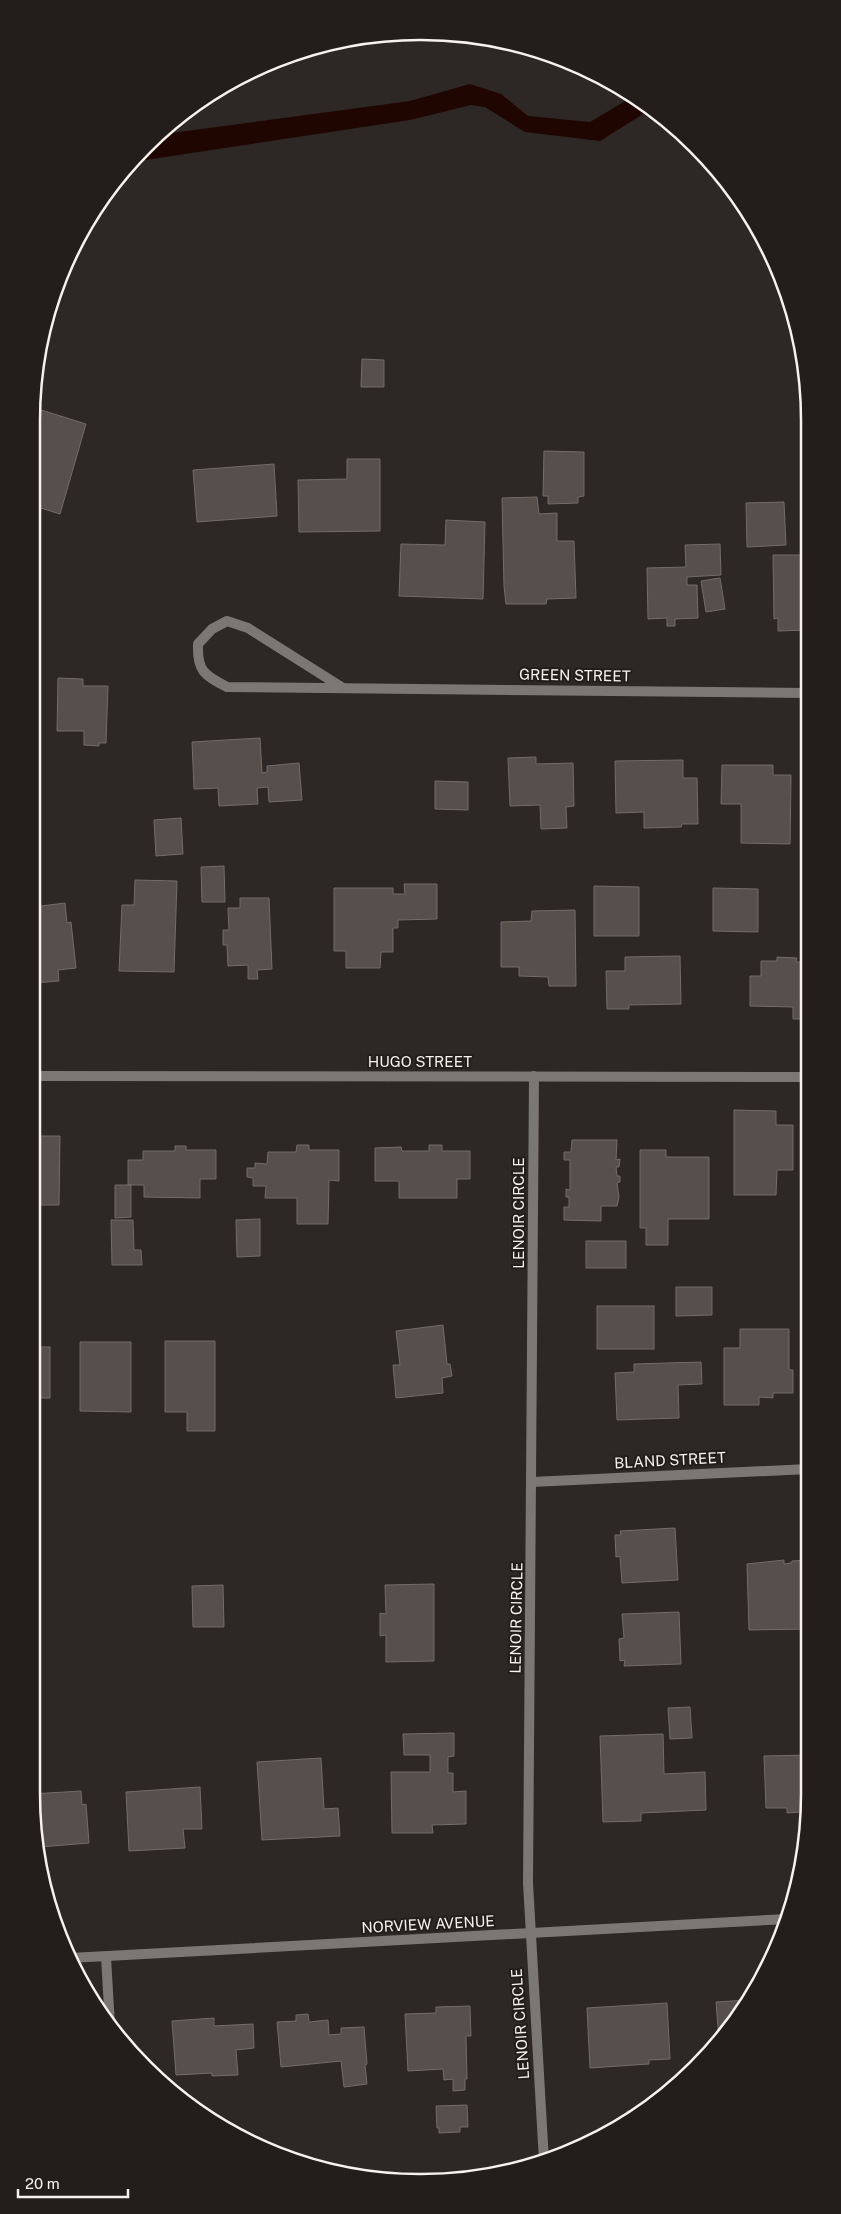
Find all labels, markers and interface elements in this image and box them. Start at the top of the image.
street label: GREEN STREET [519,666,631,684]
street label: HUGO STREET [368,1053,472,1070]
street label: LENOIR CIRCLE [510,1157,527,1269]
street label: BLAND STREET [614,1449,726,1471]
street label: LENOIR CIRCLE [507,1562,525,1674]
street label: NORVIEW AVENUE [361,1912,495,1936]
street label: LENOIR CIRCLE [508,1968,532,2080]
scale bar [18,2166,128,2198]
text: 20 m [25,2175,60,2192]

